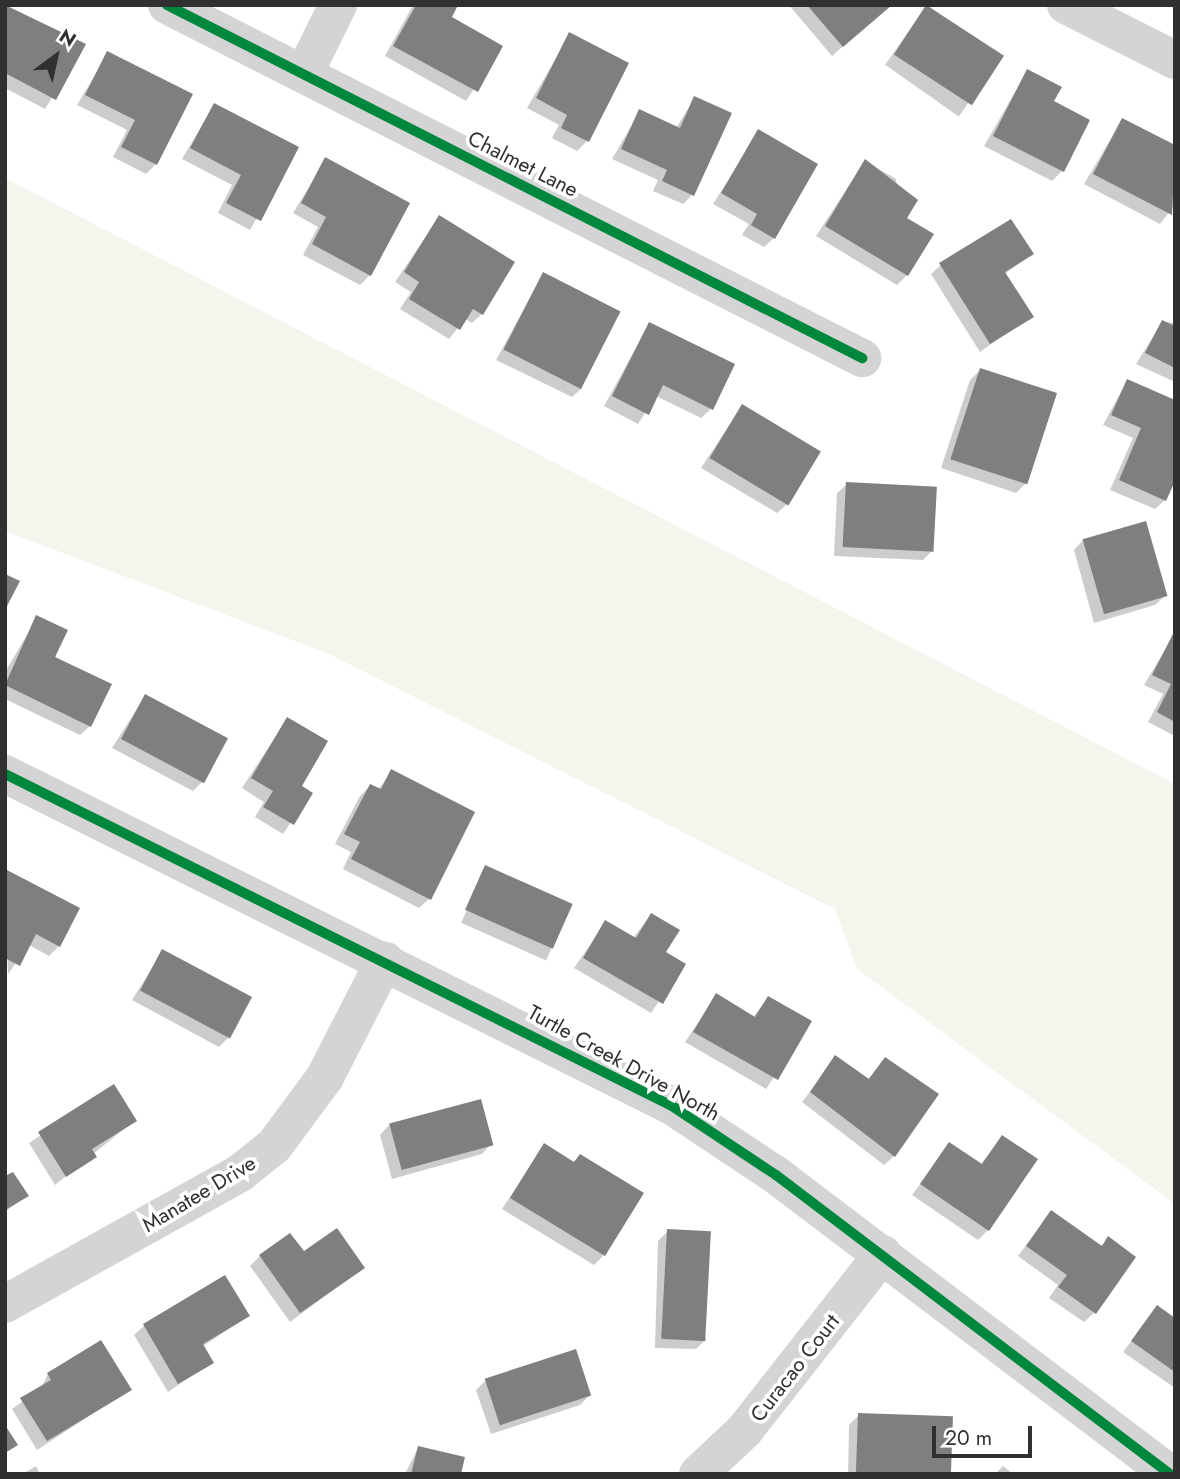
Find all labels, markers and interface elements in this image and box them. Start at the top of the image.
north arrow [21,21,91,91]
text: N [54,23,81,53]
street label: Chalmet Lane [464,125,582,203]
street label: Turtle Creek Drive North [524,1000,724,1126]
street label: Manatee Drive [138,1150,260,1238]
street label: Curacao Court [745,1309,845,1427]
scale bar [935,1412,1035,1456]
text: 20 m [945,1423,992,1453]

